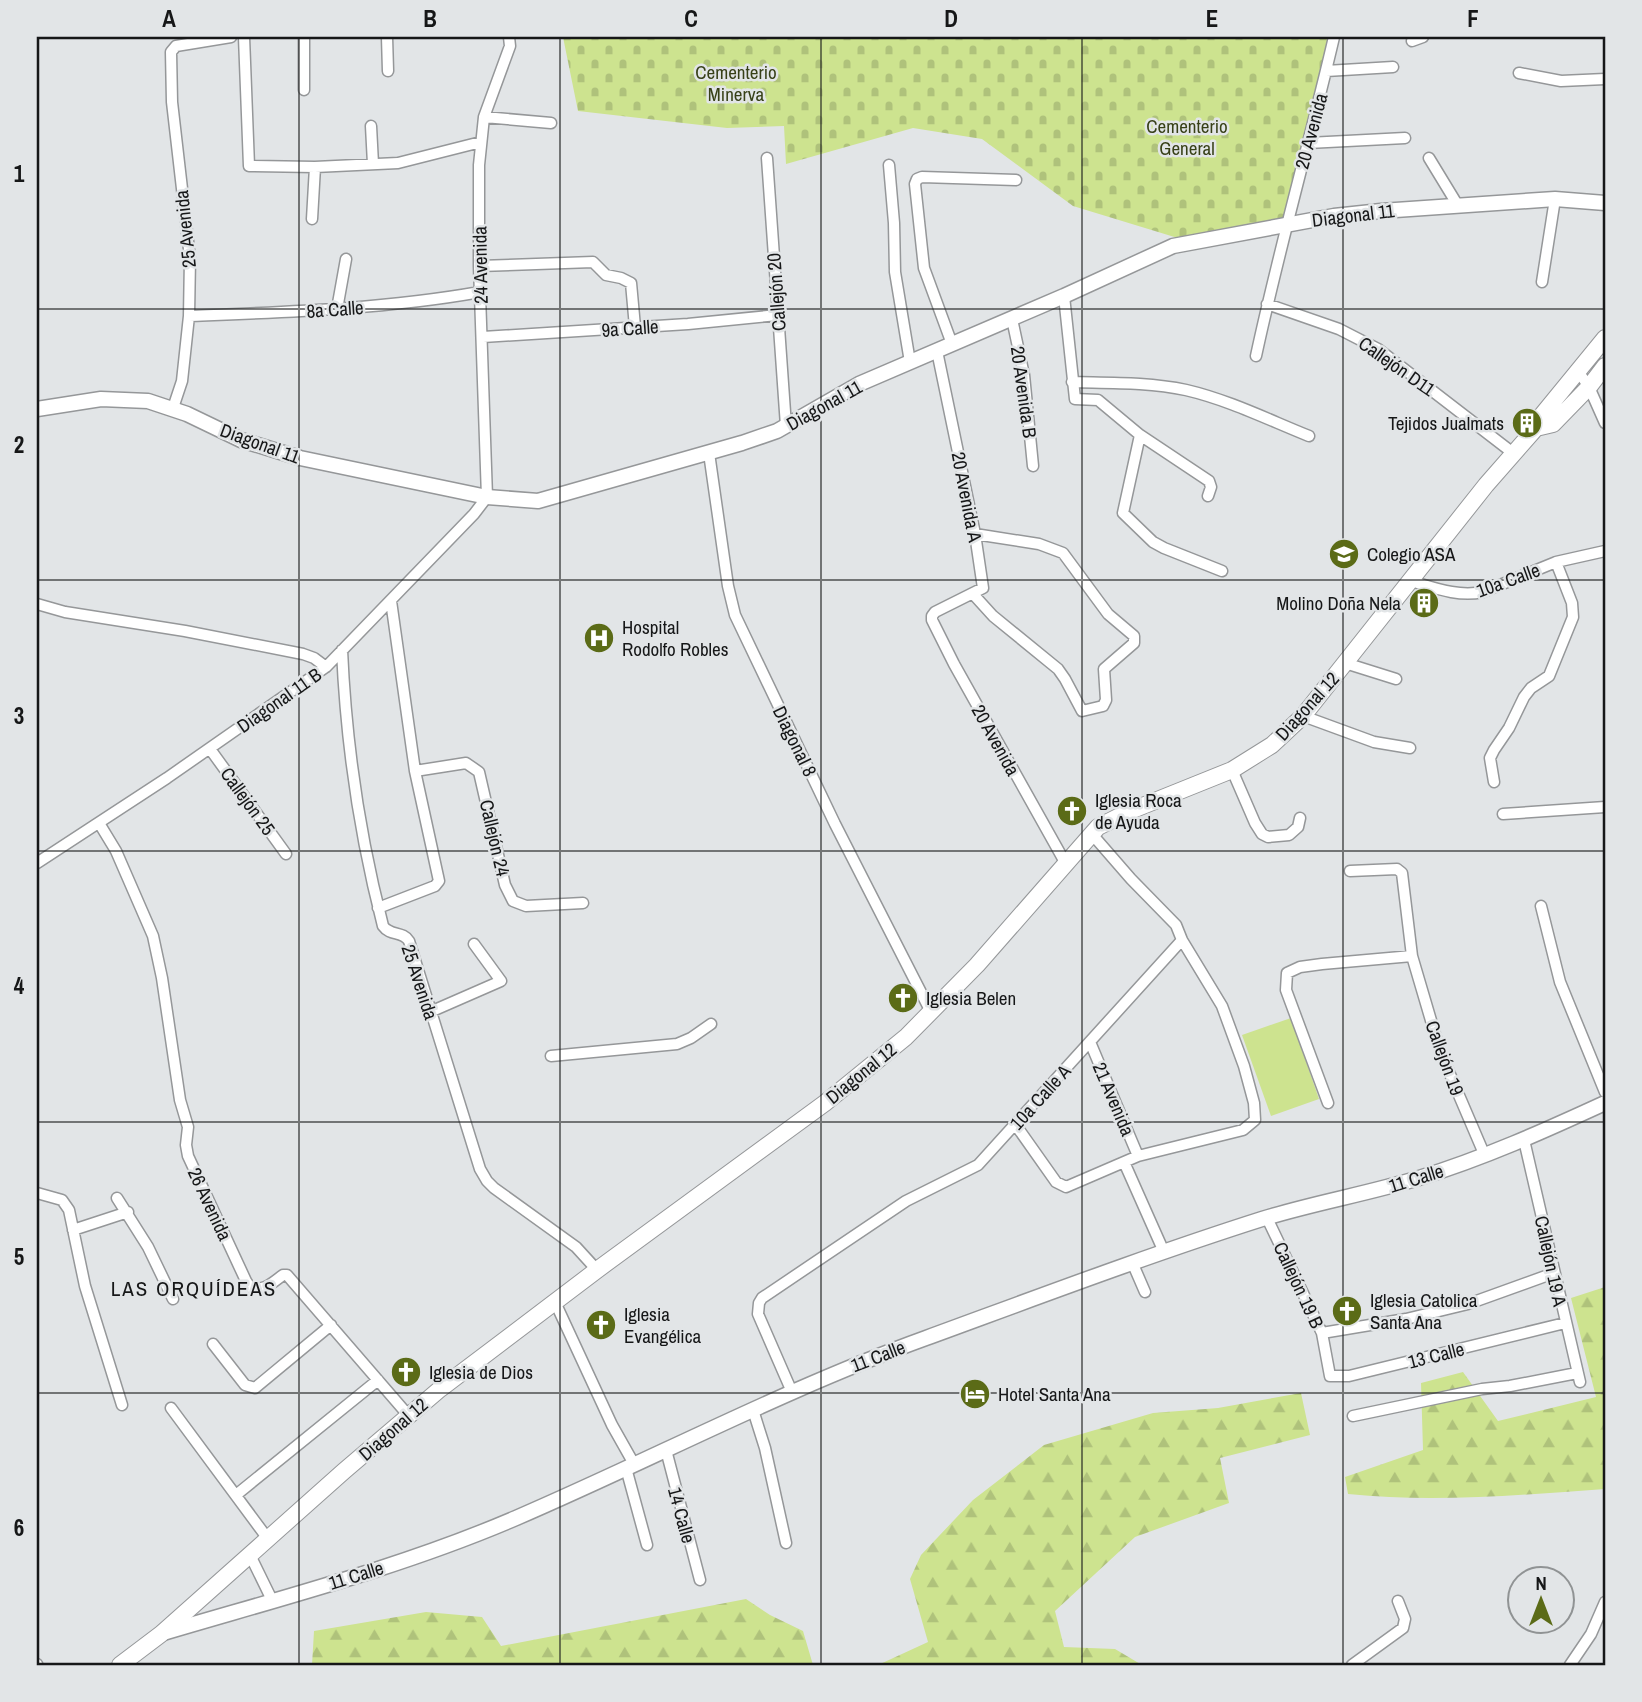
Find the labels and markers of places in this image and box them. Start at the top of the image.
building icon: Tejidos Jualmats [1510,406,1544,440]
place label: Tejidos Jualmats [1388,410,1504,436]
school or university icon: Colegio ASA [1327,537,1361,571]
place label: Colegio ASA [1367,541,1456,567]
building icon: Molino Doña Nela [1407,586,1441,620]
place label: Molino Doña Nela [1276,590,1401,616]
place label: Hospital Rodolfo Robles [622,614,729,662]
hospital icon: Hospital Rodolfo Robles [582,621,616,655]
place label: Iglesia Roca de Ayuda [1095,787,1182,835]
church icon: Iglesia Roca de Ayuda [1055,794,1089,828]
church icon: Iglesia Belen [886,981,920,1015]
place label: Iglesia Belen [926,985,1016,1011]
place label: Iglesia Catolica Santa Ana [1370,1287,1478,1335]
church icon: Iglesia Catolica Santa Ana [1330,1294,1364,1328]
place label: Iglesia Evangélica [624,1301,701,1349]
church icon: Iglesia Evangélica [584,1308,618,1342]
church icon: Iglesia de Dios [389,1355,423,1389]
place label: Iglesia de Dios [429,1359,533,1385]
hotel icon: Hotel Santa Ana [958,1377,992,1411]
place label: Hotel Santa Ana [998,1381,1111,1407]

